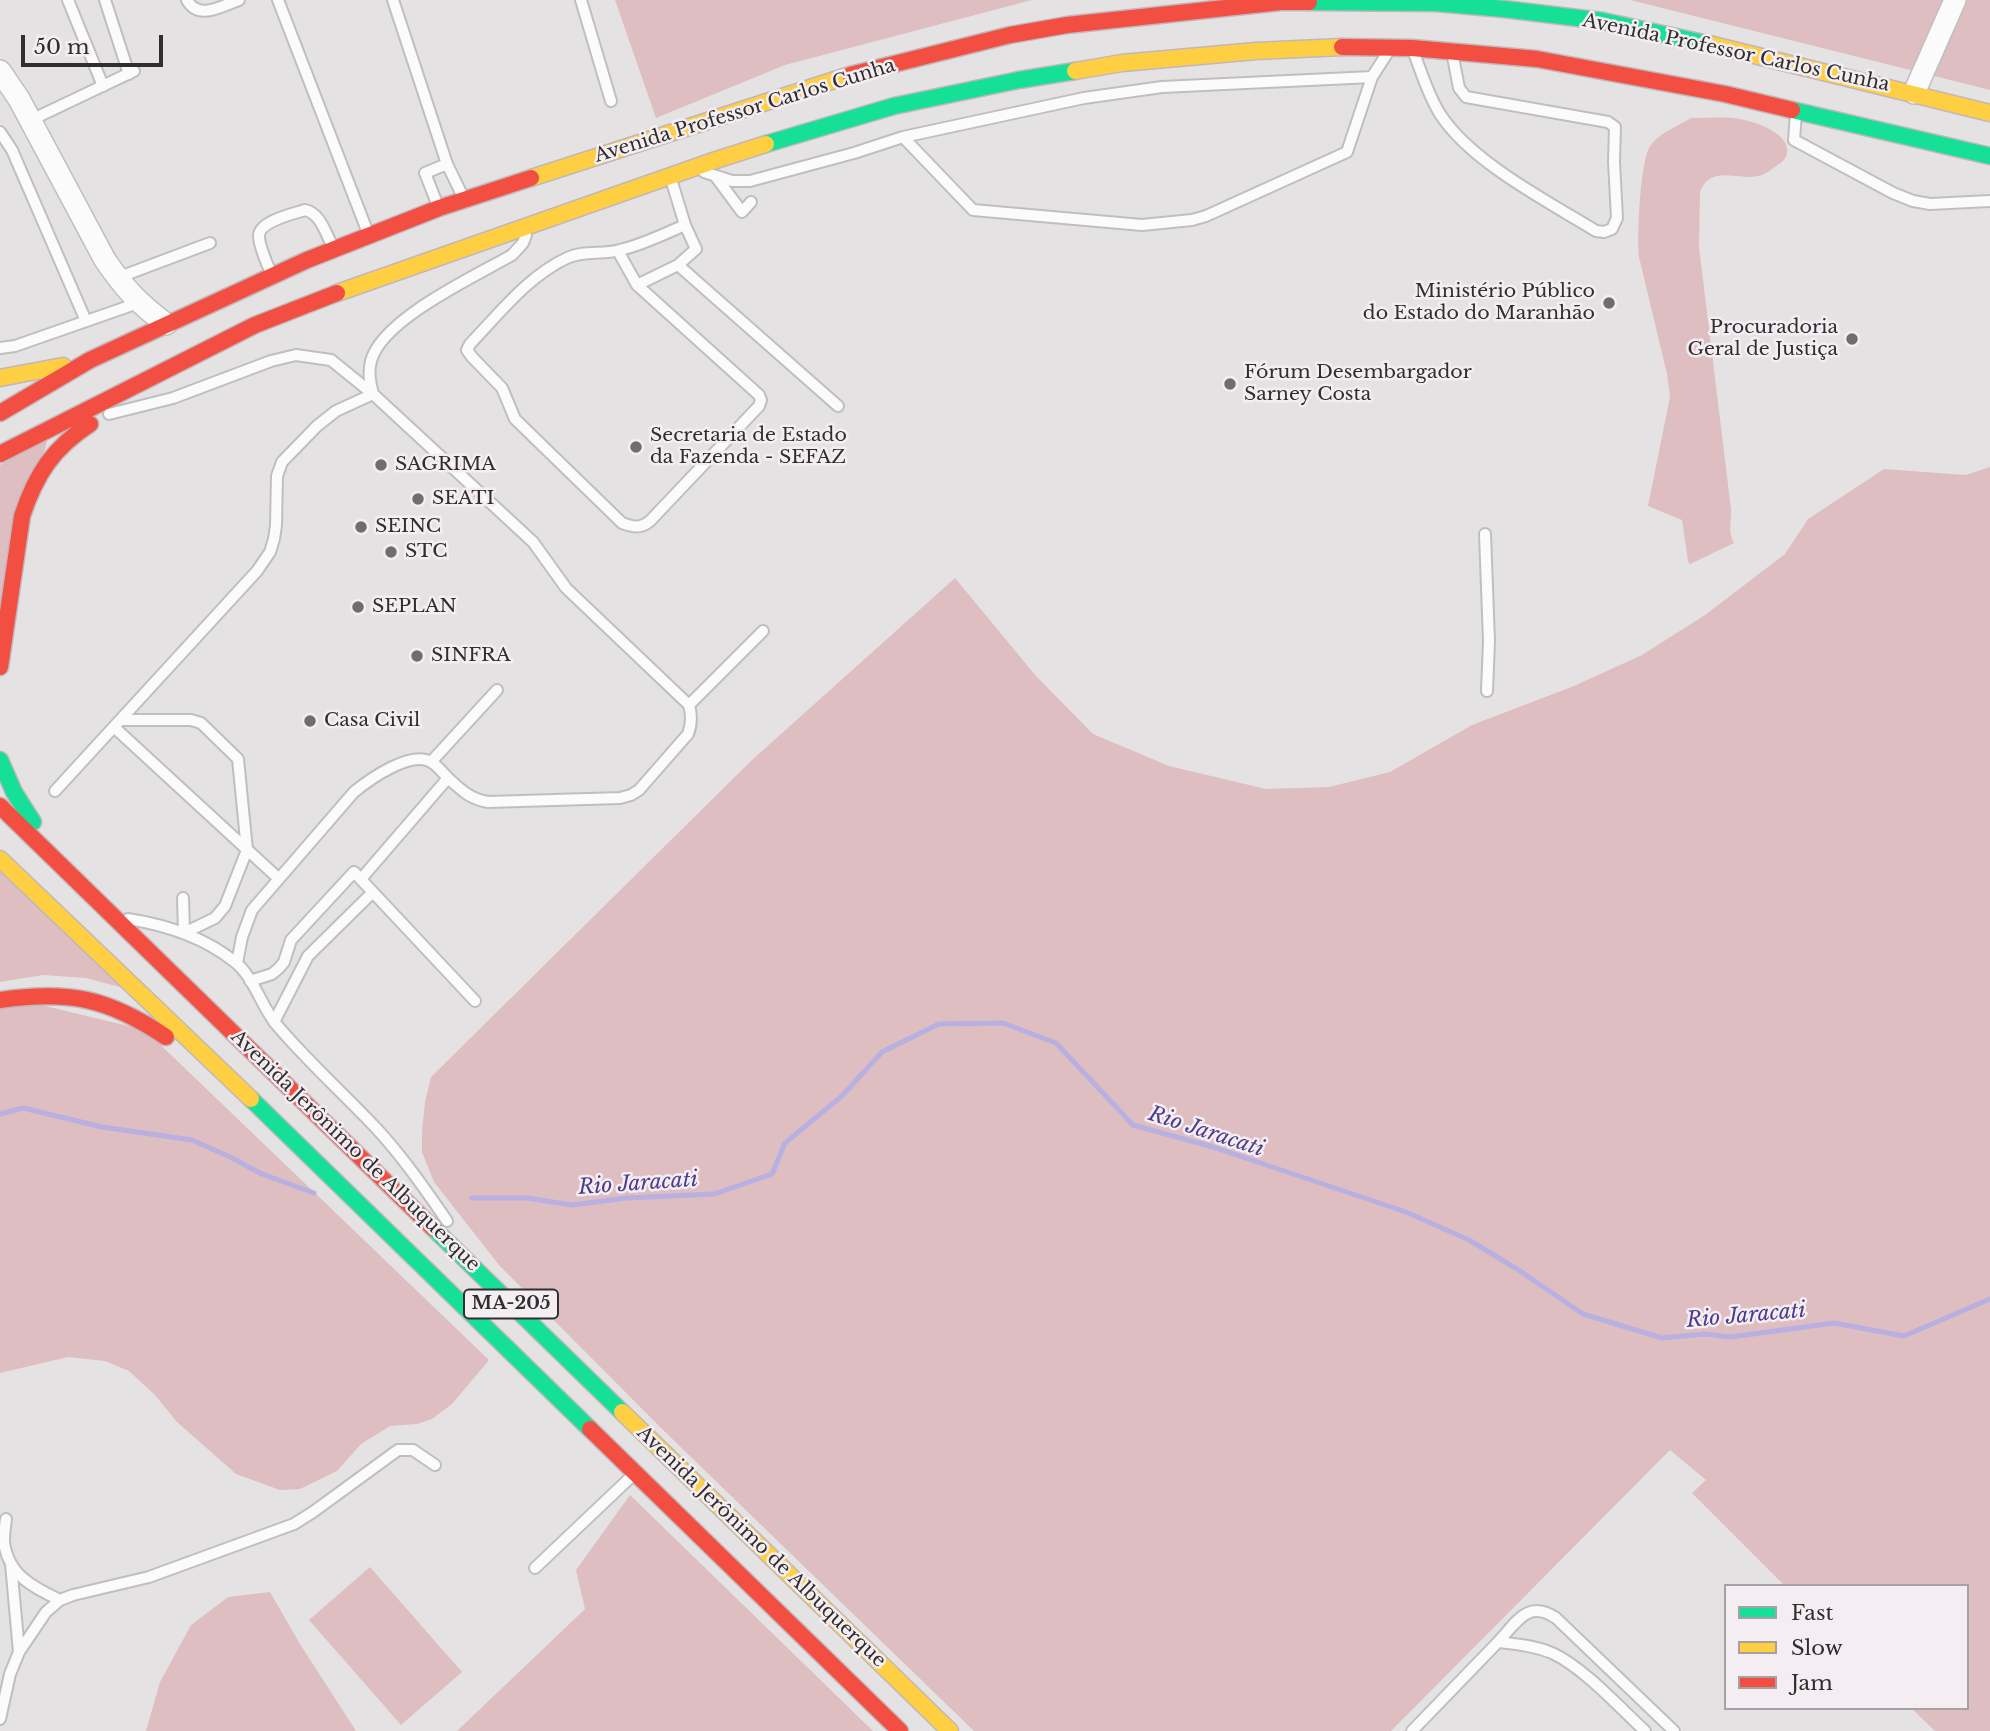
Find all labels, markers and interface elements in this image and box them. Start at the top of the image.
street label: Avenida Professor Carlos Cunha [1580,9,1892,97]
scale bar [24,21,166,65]
text: 50 m [34,34,89,60]
street label: Avenida Professor Carlos Cunha [592,54,898,168]
place label: Ministério Público do Estado do Maranhão [1363,281,1595,325]
marker: Ministério Público do Estado do Maranhão [1601,295,1617,311]
place label: Procuradoria Geral de Justiça [1687,317,1838,361]
marker: Procuradoria Geral de Justiça [1844,331,1860,347]
place label: Fórum Desembargador Sarney Costa [1244,362,1472,406]
marker: Fórum Desembargador Sarney Costa [1222,376,1238,392]
place label: Secretaria de Estado da Fazenda - SEFAZ [650,425,847,469]
marker: Secretaria de Estado da Fazenda - SEFAZ [628,439,644,455]
place label: SAGRIMA [395,454,496,476]
marker: SAGRIMA [373,457,389,473]
place label: SEATI [432,488,494,510]
marker: SEATI [410,491,426,507]
place label: SEINC [375,516,441,538]
marker: SEINC [353,519,369,535]
place label: STC [405,541,447,563]
marker: STC [383,544,399,560]
place label: SEPLAN [372,596,457,618]
marker: SEPLAN [350,599,366,615]
place label: SINFRA [431,645,511,667]
marker: SINFRA [409,648,425,664]
place label: Casa Civil [324,710,420,732]
marker: Casa Civil [302,713,318,729]
street label: Avenida Jerônimo de Albuquerque [226,1026,484,1276]
water label: Rio Jaracati [1145,1102,1267,1162]
water label: Rio Jaracati [577,1167,699,1201]
road number: MA-205 [464,1289,558,1318]
water label: Rio Jaracati [1685,1298,1807,1334]
street label: Avenida Jerônimo de Albuquerque [632,1422,890,1672]
legend [1724,1584,1969,1710]
text: Fast [1791,1600,1833,1626]
text: Slow [1791,1635,1843,1661]
text: Jam [1791,1670,1833,1696]

